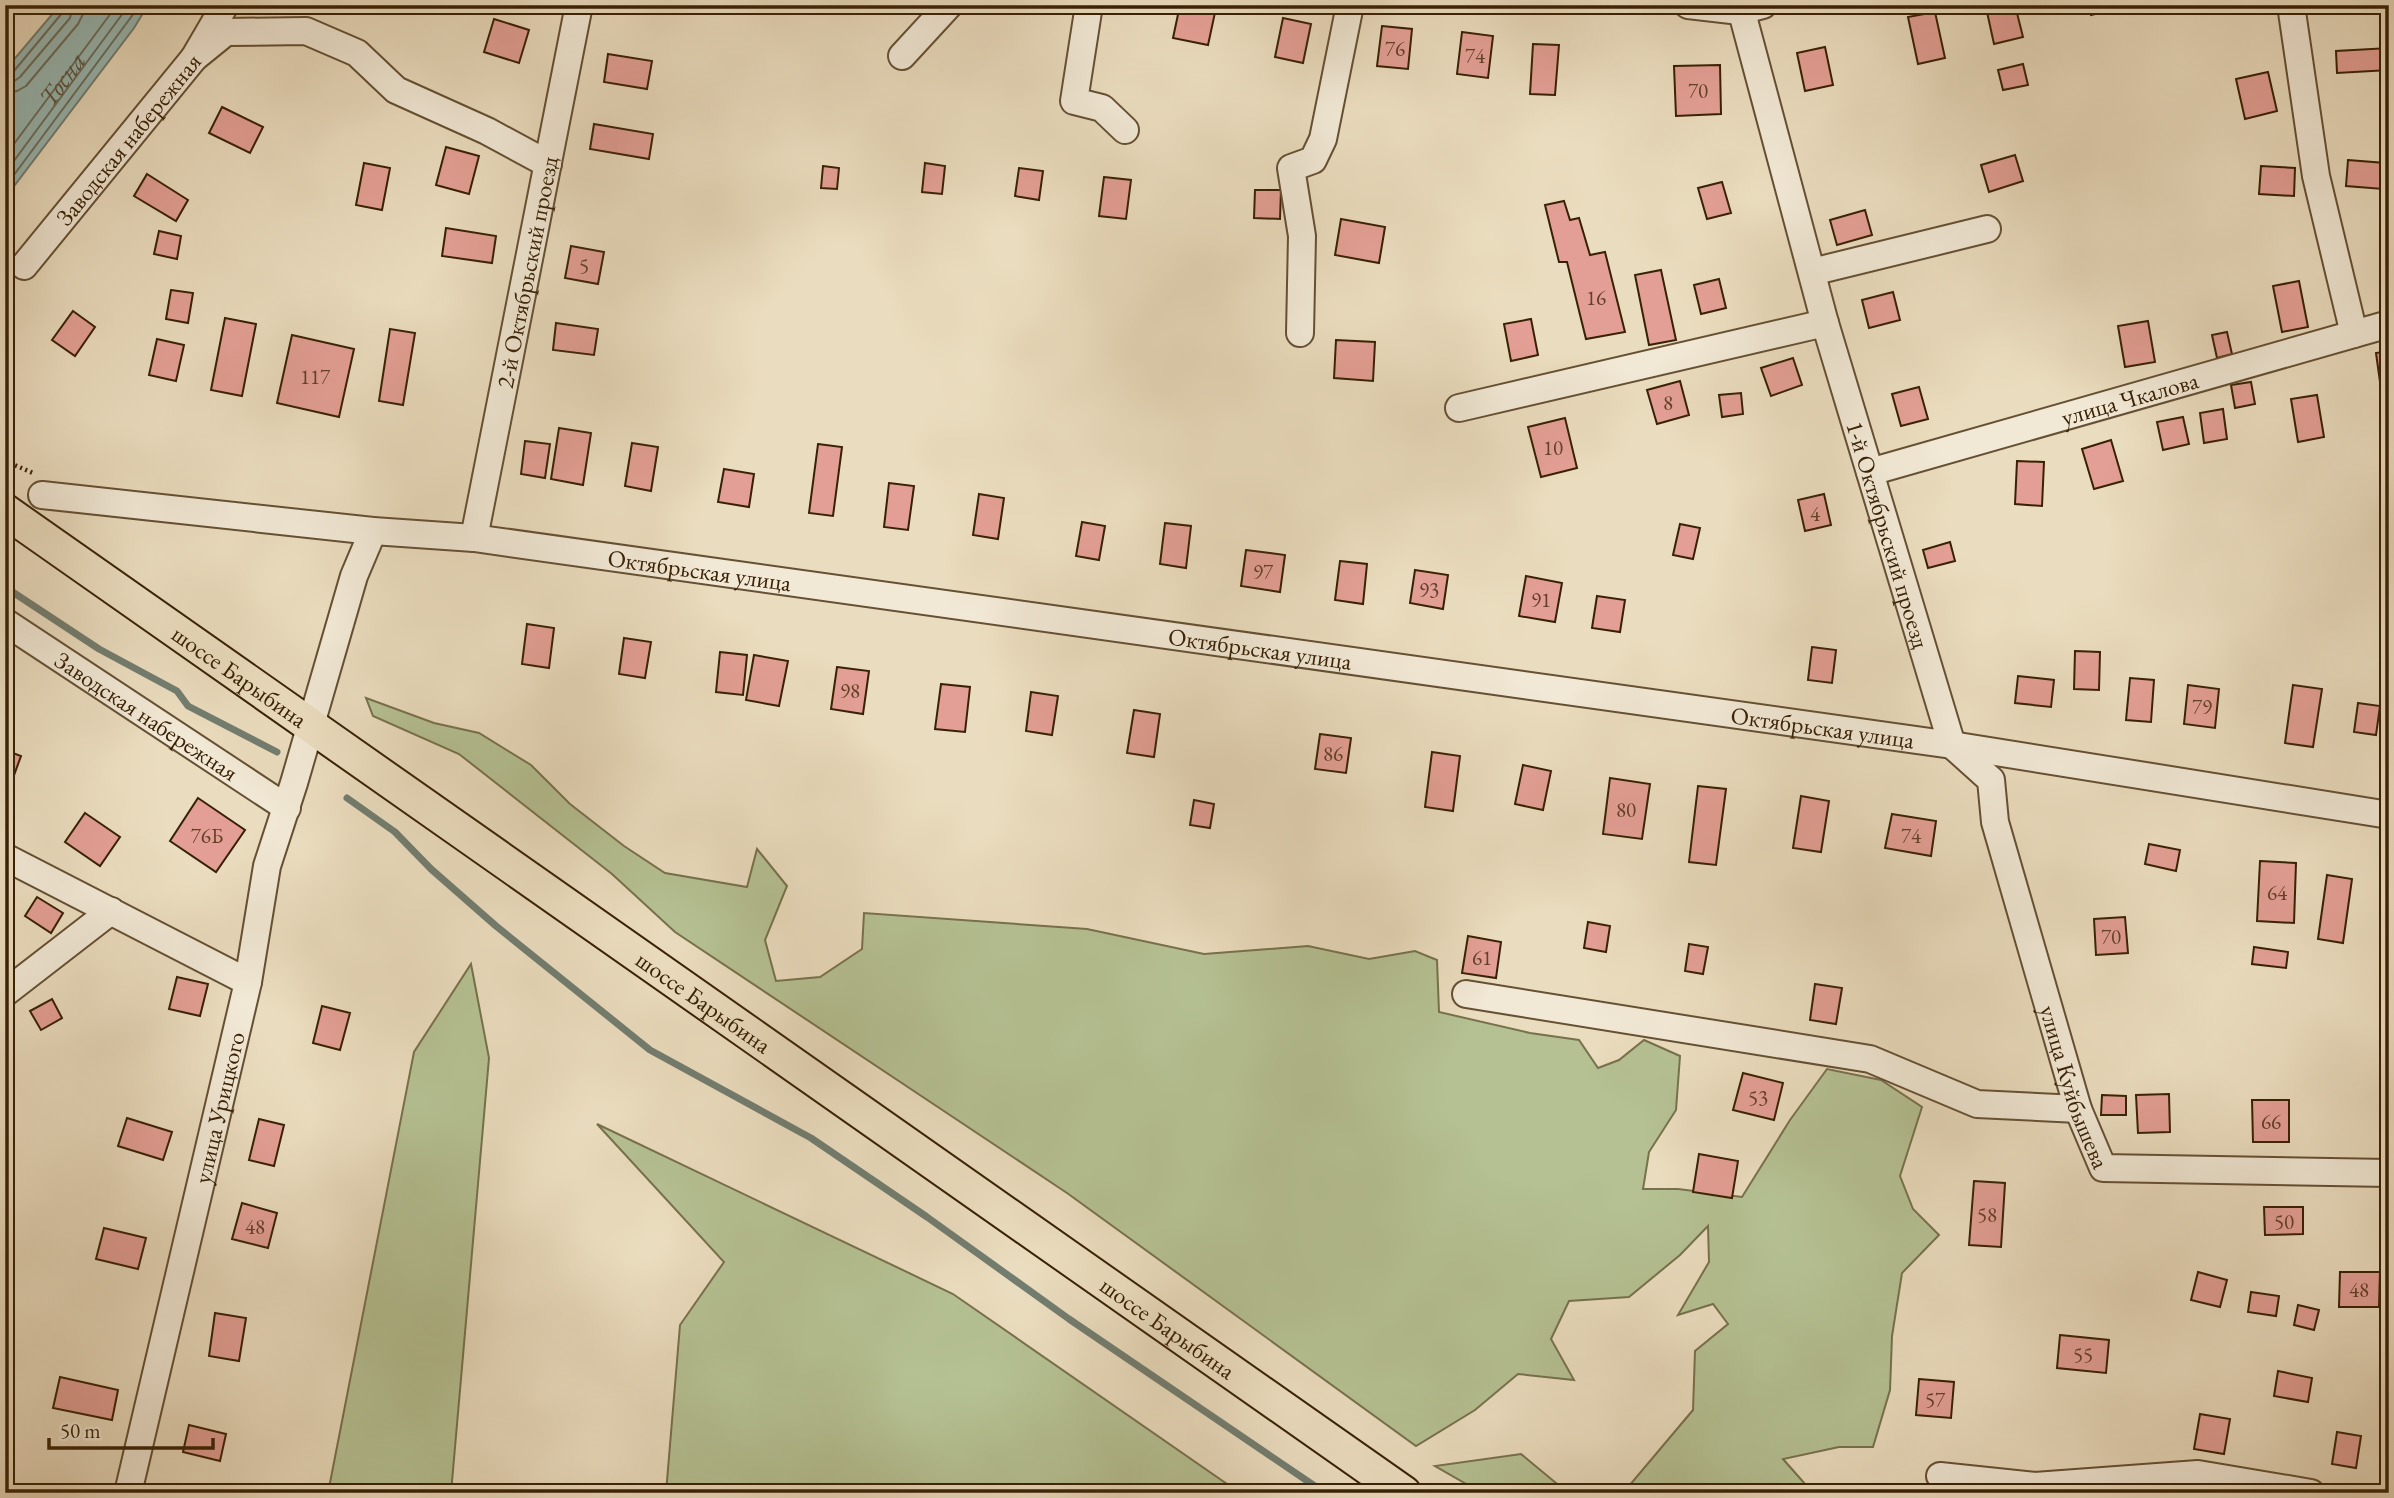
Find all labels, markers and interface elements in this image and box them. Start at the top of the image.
house number: 76 [1385,35,1405,62]
house number: 74 [1465,42,1486,69]
water label: Тосна [31,45,93,113]
street label: Заводская набережная [48,46,208,231]
house number: 70 [1688,77,1708,104]
street label: 2-й Октябрьский проезд [488,153,564,391]
house number: 5 [579,252,589,279]
house number: 16 [1586,284,1606,311]
house number: 117 [300,363,331,390]
street label: улица Чкалова [2058,364,2202,432]
house number: 8 [1663,389,1673,416]
street label: 1-й Октябрьский проезд [1840,417,1937,652]
house number: 10 [1543,434,1563,461]
house number: 4 [1810,500,1821,527]
street label: Октябрьская улица [606,541,794,598]
house number: 97 [1253,558,1274,585]
house number: 93 [1419,576,1439,603]
house number: 91 [1531,586,1551,613]
street label: шоссе Барыбина [166,618,314,734]
street label: Октябрьская улица [1166,620,1354,676]
street label: Заводская набережная [49,644,245,787]
house number: 98 [840,677,860,704]
house number: 79 [2192,693,2212,720]
street label: Октябрьская улица [1729,699,1917,755]
house number: 86 [1323,740,1343,767]
house number: 80 [1616,796,1636,823]
house number: 76Б [191,822,223,849]
house number: 74 [1901,822,1922,849]
house number: 64 [2267,879,2288,906]
house number: 70 [2101,923,2121,950]
street label: шоссе Барыбина [630,944,778,1060]
house number: 61 [1472,944,1492,971]
street label: улица Куйбышева [2033,1001,2117,1174]
street label: улица Урицкого [186,1028,251,1186]
house number: 53 [1748,1084,1768,1111]
house number: 66 [2261,1108,2281,1135]
house number: 58 [1977,1201,1997,1228]
house number: 50 [2274,1208,2294,1235]
house number: 48 [245,1213,265,1240]
street label: шоссе Барыбина [1094,1269,1242,1386]
house number: 48 [2349,1276,2369,1303]
house number: 55 [2073,1341,2093,1368]
house number: 57 [1925,1386,1946,1413]
scale bar [49,1407,214,1451]
text: 50 m [60,1417,101,1444]

